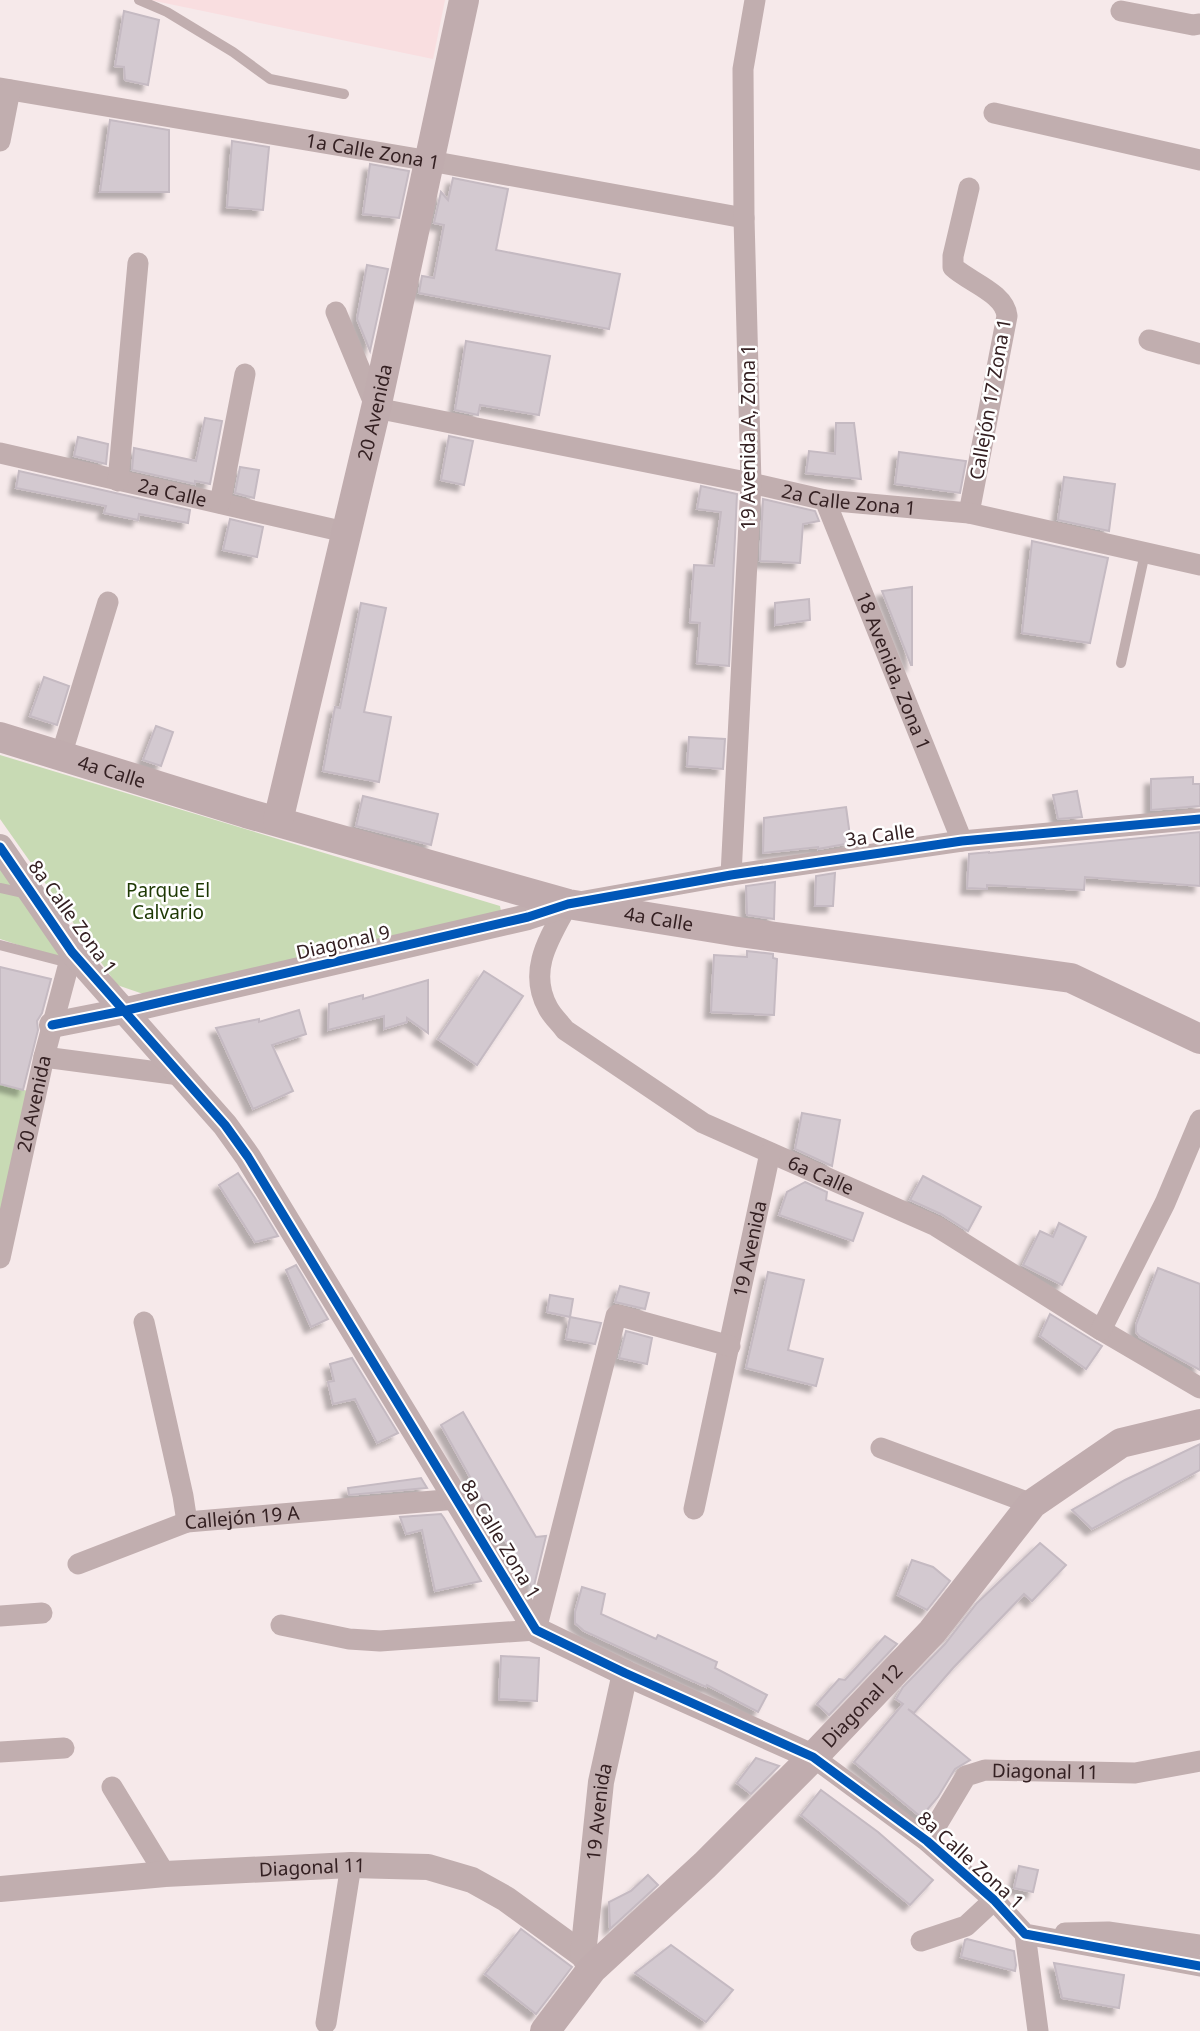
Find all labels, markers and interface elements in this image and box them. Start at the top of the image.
street label: 1a Calle Zona 1 [304,127,442,175]
street label: Callejón 17 Zona 1 [963,316,1017,482]
street label: 19 Avenida A, Zona 1 [735,344,761,530]
street label: 20 Avenida [351,362,398,463]
street label: 2a Calle [136,472,209,513]
street label: 2a Calle Zona 1 [779,477,917,521]
street label: 18 Avenida, Zona 1 [850,588,937,754]
street label: 4a Calle [75,749,149,794]
street label: 3a Calle [844,817,916,853]
street label: 8a Calle Zona 1 [23,855,123,979]
park label: Parque El Calvario [126,877,210,925]
street label: 4a Calle [622,900,695,937]
street label: Diagonal 9 [293,919,393,965]
street label: 20 Avenida [11,1053,57,1154]
street label: 6a Calle [784,1149,858,1201]
street label: 19 Avenida [727,1198,773,1300]
street label: 8a Calle Zona 1 [455,1474,547,1604]
street label: Callejón 19 A [183,1499,301,1535]
street label: Diagonal 12 [816,1658,908,1753]
street label: Diagonal 11 [992,1757,1099,1785]
street label: 19 Avenida [580,1760,618,1862]
street label: 8a Calle Zona 1 [912,1805,1030,1915]
street label: Diagonal 11 [258,1852,366,1882]

